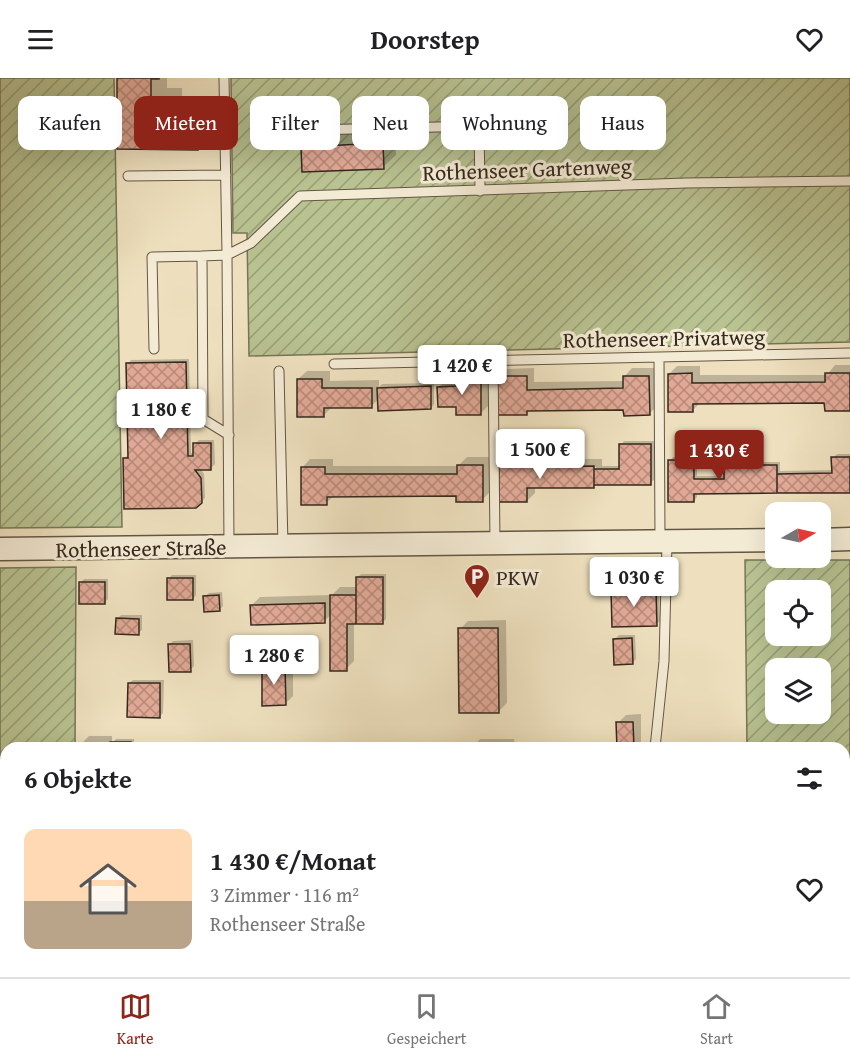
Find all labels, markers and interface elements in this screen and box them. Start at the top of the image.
text: Doorstep [370,19,480,59]
icon: menu [24,23,57,56]
icon: heart [793,23,826,56]
chip: Kaufen [18,96,122,150]
chip: Mieten [134,96,238,150]
chip: Filter [250,96,340,150]
chip: Neu [352,96,429,150]
chip: Wohnung [441,96,568,150]
chip: Haus [580,96,666,150]
street label: Rothenseer Gartenweg [422,149,632,189]
street label: Rothenseer Privatweg [563,320,765,356]
pin: 1 420 € [407,345,517,396]
text: 1 420 € [432,350,492,379]
pin: 1 180 € [106,389,216,440]
text: 1 180 € [131,394,191,423]
pin: 1 500 € [485,429,595,480]
pin: 1 430 € [664,430,774,481]
text: 1 500 € [510,434,570,463]
text: 1 430 € [689,435,749,464]
north arrow [765,502,831,568]
map controls [765,502,831,724]
street label: Rothenseer Straße [55,531,227,565]
pin: 1 030 € [579,557,689,608]
place label: PKW [496,561,540,593]
parking icon: PKW [462,562,492,600]
text: 1 030 € [604,562,664,591]
button: locate [765,580,831,646]
pin: 1 280 € [219,635,329,686]
text: 1 280 € [244,640,304,669]
button: layers [765,658,831,724]
text: 6 Objekte [24,759,132,798]
icon: filters [793,762,826,795]
text: 1 430 €/Monat [210,841,376,880]
icon: home [72,853,144,925]
icon: heart [793,873,826,906]
text: 3 Zimmer · 116 m² [210,880,359,909]
text: Rothenseer Straße [210,909,365,938]
tab: Karte [117,990,154,1050]
tab: Gespeichert [387,990,467,1050]
tab: Start [700,990,733,1050]

